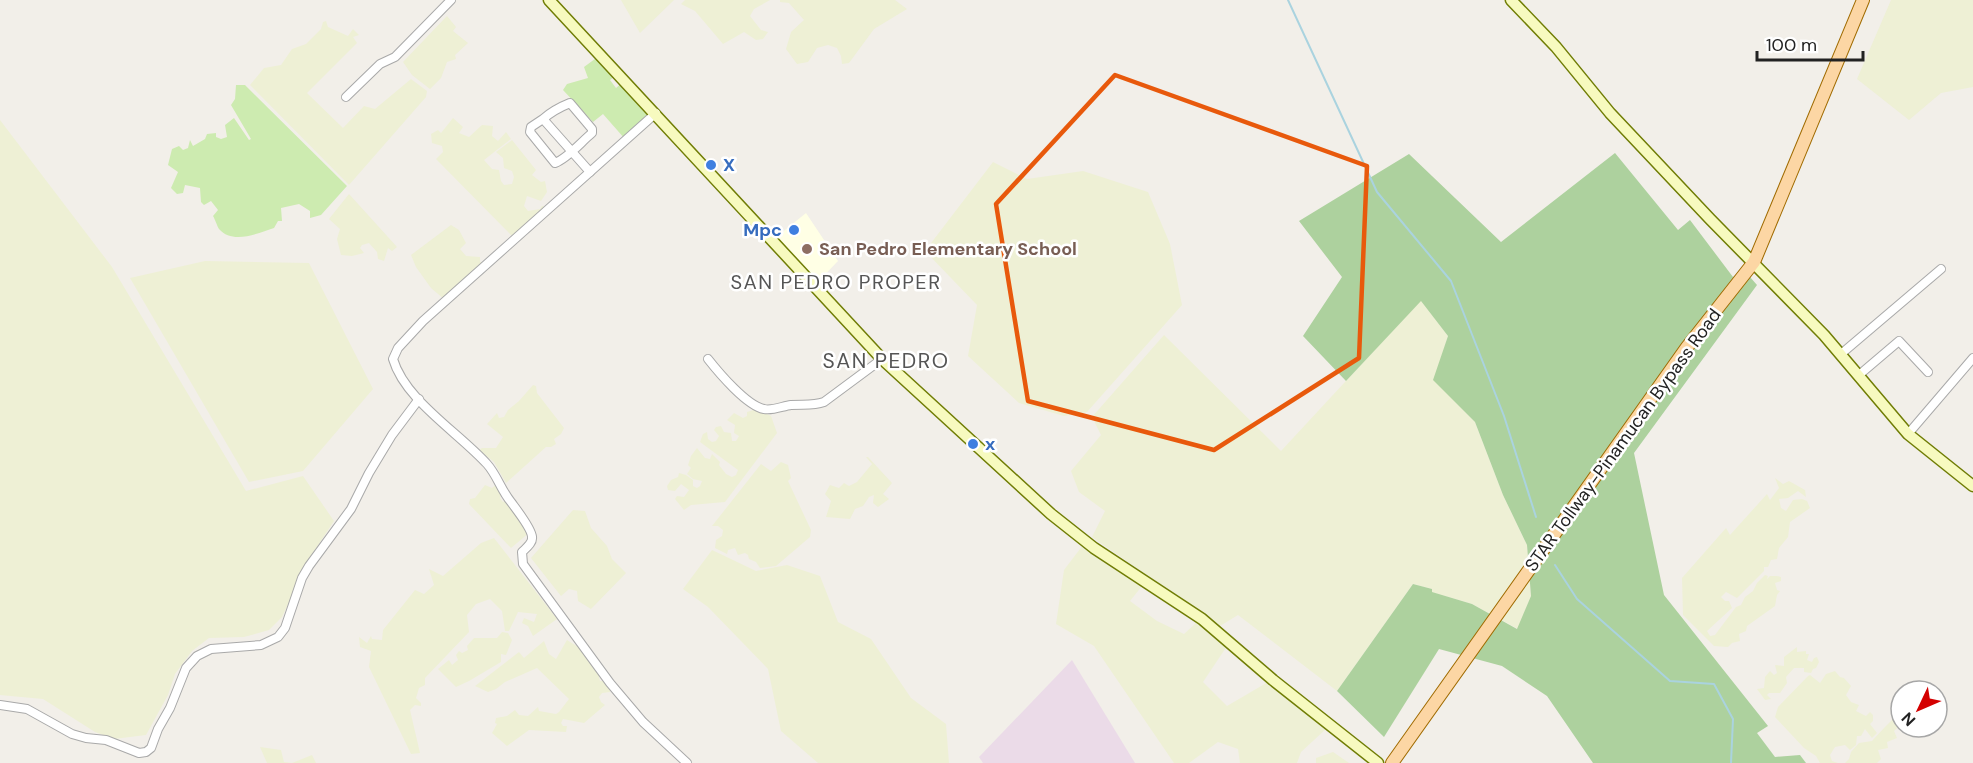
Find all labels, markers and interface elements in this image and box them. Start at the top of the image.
scale bar [1757,24,1864,62]
text: 100 m [1766,33,1817,57]
place label: X [723,153,735,177]
marker: X [704,158,718,172]
place label: Mpc [743,218,782,242]
marker: Mpc [787,223,801,237]
place label: San Pedro Elementary School [819,237,1077,261]
marker: San Pedro Elementary School [800,242,814,256]
district label: SAN PEDRO PROPER [730,269,942,295]
street label: STAR Tollway-Pinamucan Bypass Road [1519,304,1727,576]
district label: SAN PEDRO [823,347,949,375]
place label: x [985,432,995,456]
marker: x [966,437,980,451]
north arrow [1889,679,1949,739]
text: N [1897,708,1920,731]

